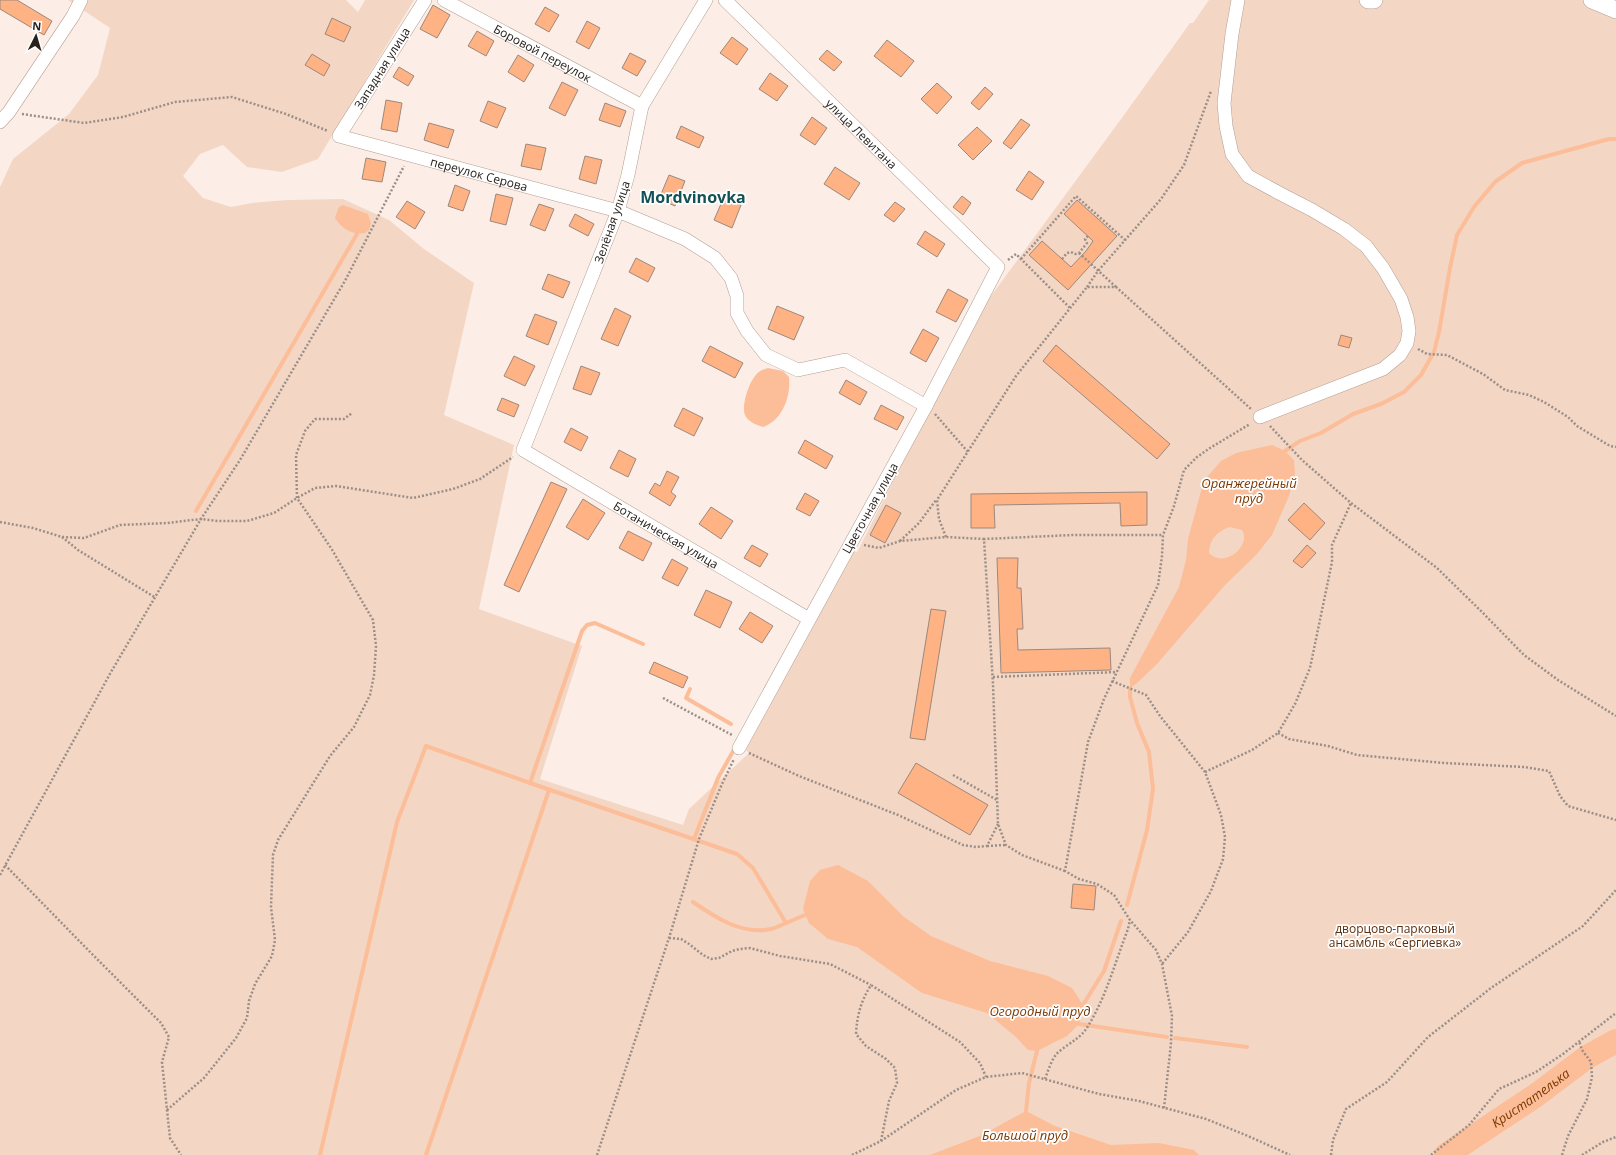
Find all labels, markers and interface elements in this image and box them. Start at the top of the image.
north arrow [16,16,56,56]
text: N [32,18,42,33]
street label: Боровой переулок [491,20,595,86]
street label: Западная улица [350,24,414,112]
street label: улица Левитана [822,95,901,173]
street label: переулок Серова [429,152,530,195]
street label: Зелёная улица [590,179,634,265]
district label: Mordvinovka [640,186,746,208]
street label: Цветочная улица [838,460,902,556]
water label: Оранжерейный пруд [1201,474,1297,507]
street label: Ботаническая улица [610,497,722,572]
park label: дворцово-парковый ансамбль «Сергиевка» [1329,920,1461,951]
water label: Огородный пруд [989,1002,1091,1020]
water label: Кристателька [1488,1064,1574,1132]
water label: Большой пруд [982,1126,1068,1144]

